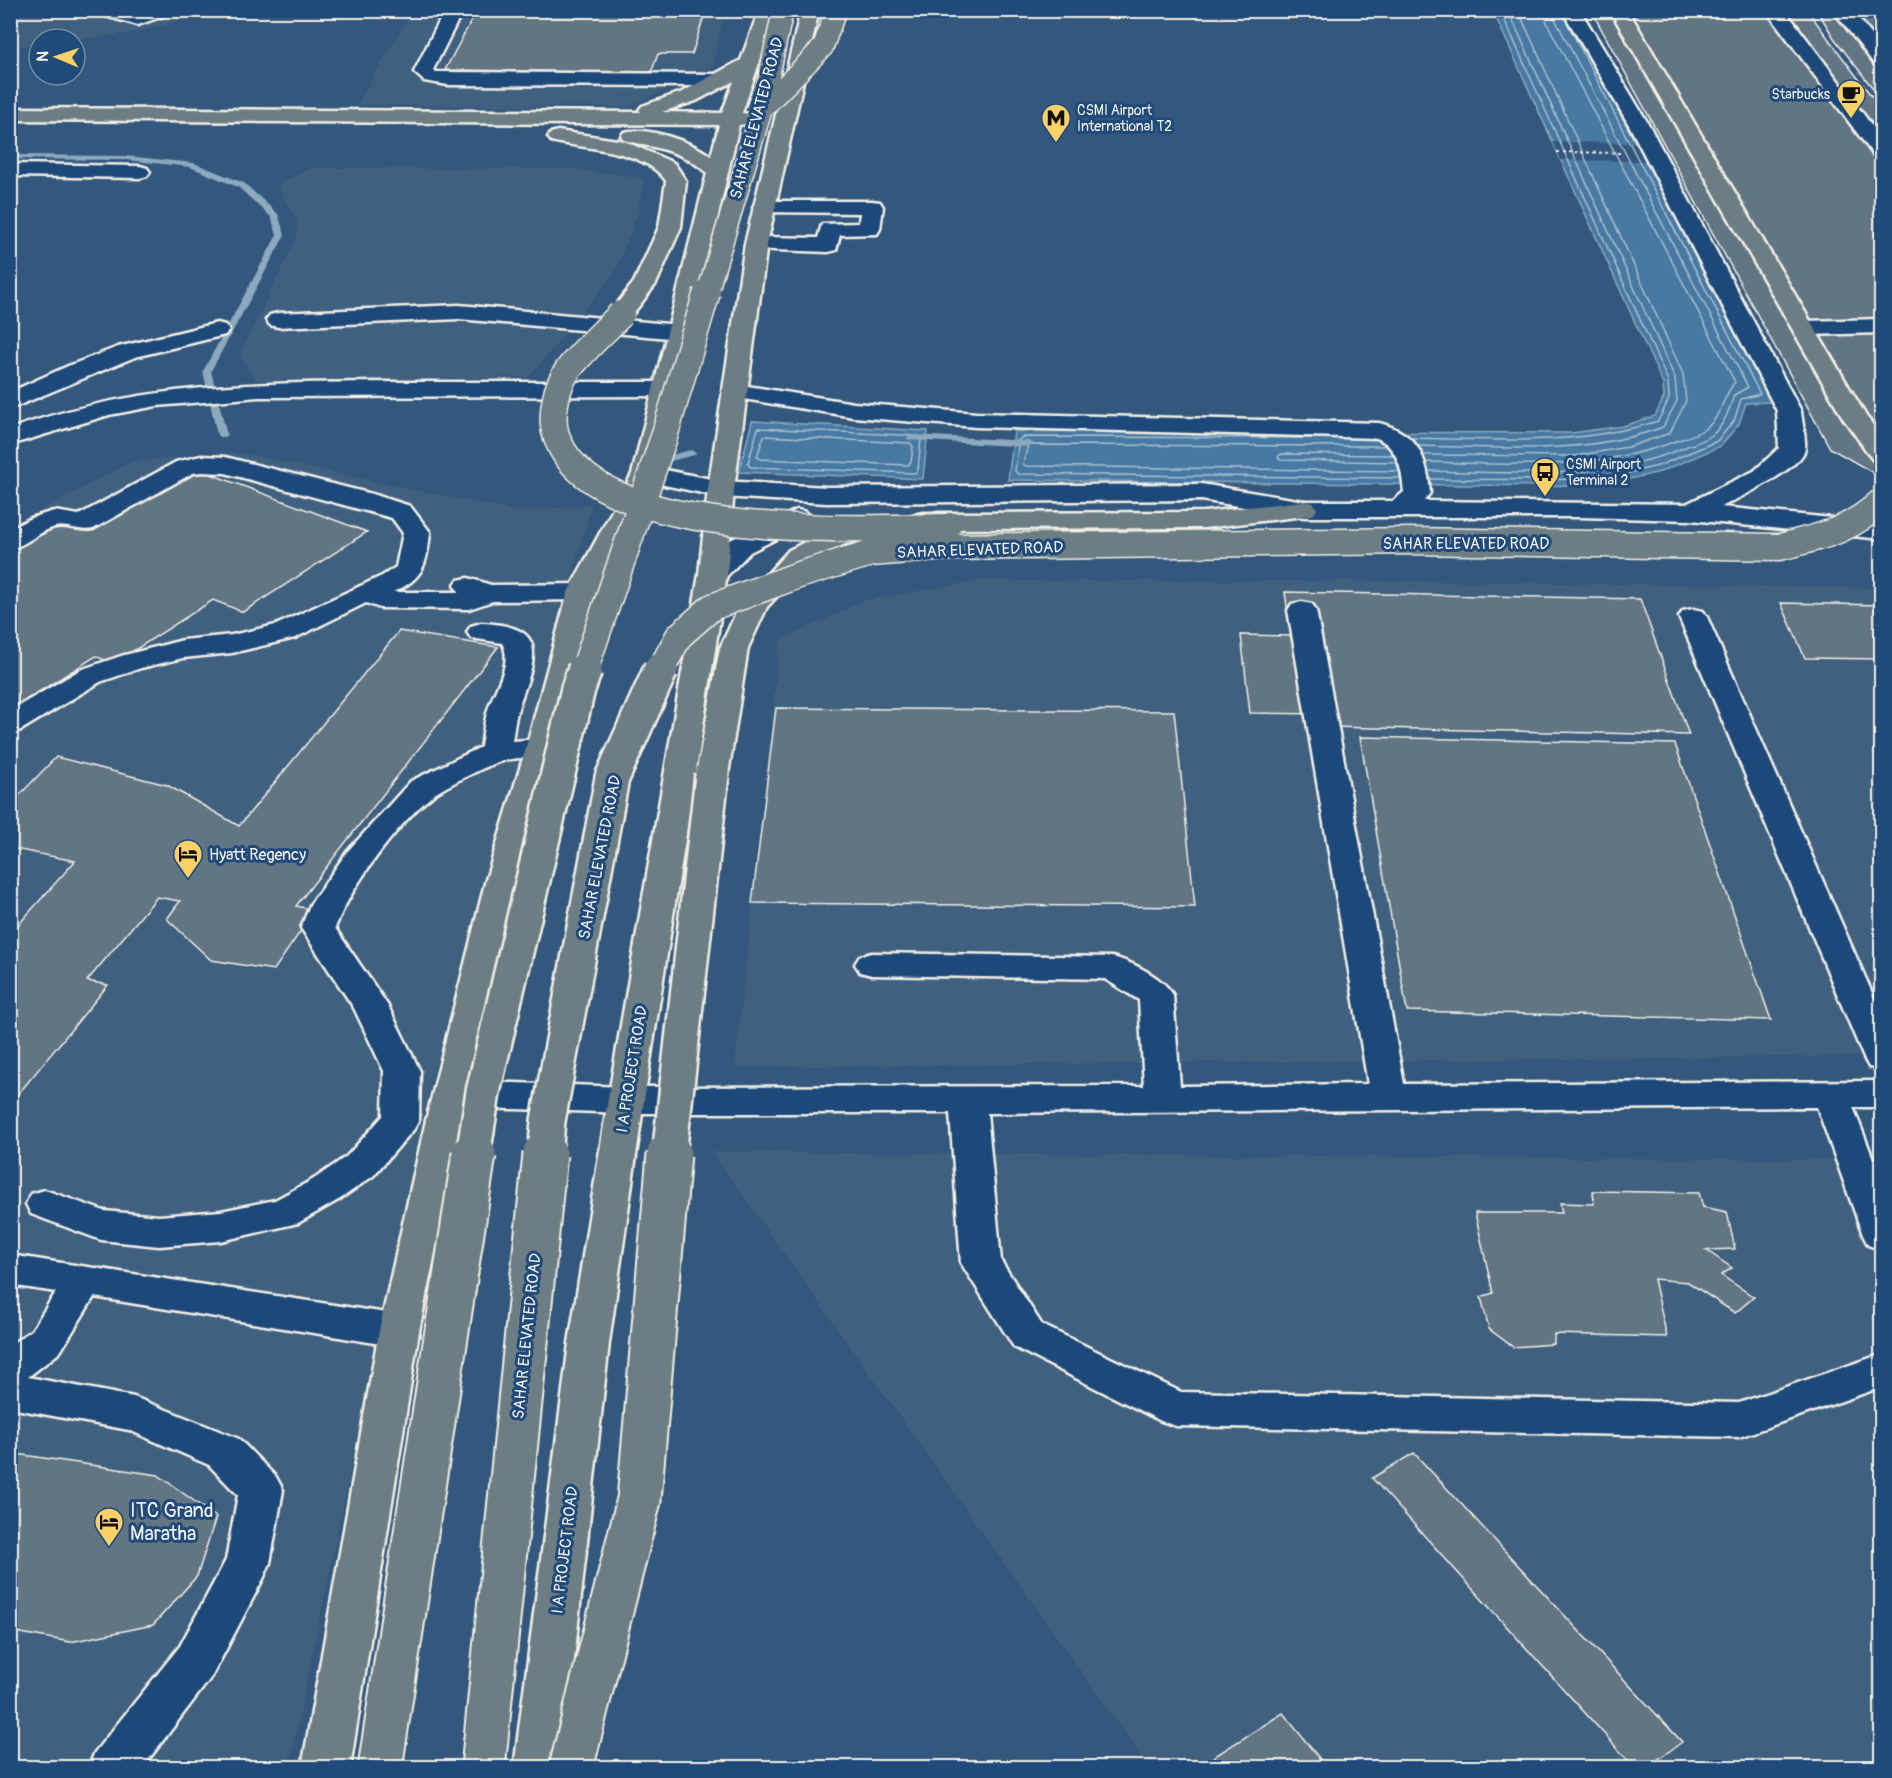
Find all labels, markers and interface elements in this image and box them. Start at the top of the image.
north arrow [27,27,87,87]
street label: SAHAR ELEVATED ROAD [726,35,788,201]
text: N [33,51,53,62]
cafe icon: Starbucks [1835,78,1867,120]
place label: Starbucks [1772,86,1831,103]
metro station icon: CSMI Airport International T2 [1040,102,1072,144]
place label: CSMI Airport International T2 [1077,102,1172,135]
bus stop icon: CSMI Airport Terminal 2 [1529,456,1561,498]
place label: CSMI Airport Terminal 2 [1566,456,1642,489]
street label: SAHAR ELEVATED ROAD [1383,534,1549,554]
street label: SAHAR ELEVATED ROAD [896,537,1064,563]
street label: SAHAR ELEVATED ROAD [574,774,626,941]
hotel icon: Hyatt Regency [172,838,204,880]
place label: Hyatt Regency [209,845,306,865]
street label: I A PROJECT ROAD [612,1004,652,1134]
street label: SAHAR ELEVATED ROAD [508,1252,546,1420]
street label: I A PROJECT ROAD [547,1485,583,1615]
place label: ITC Grand Maratha [130,1498,214,1546]
hotel icon: ITC Grand Maratha [93,1506,125,1548]

